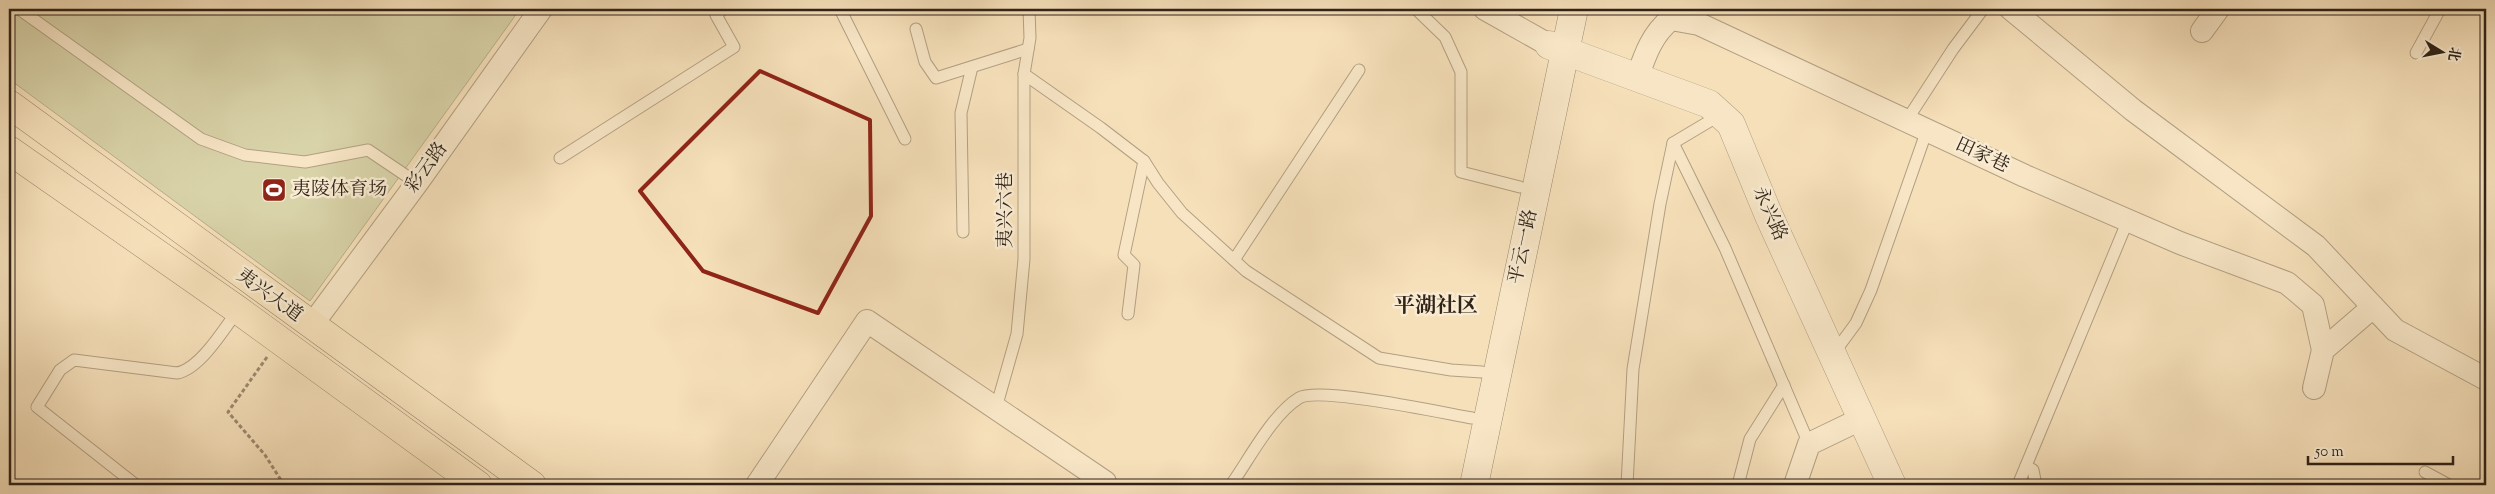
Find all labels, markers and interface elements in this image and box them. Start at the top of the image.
north arrow [2418,28,2468,78]
text: 北 [2442,45,2464,63]
street label: 田家巷 [1950,132,2014,180]
street label: 彩云路 [399,137,455,199]
street label: 夷兴六巷 [993,172,1020,248]
sports icon: 夷陵体育场 [261,177,287,203]
place label: 夷陵体育场 [292,177,387,204]
street label: 永兴路 [1745,182,1793,246]
street label: 平云一路 [1503,207,1545,287]
street label: 夷兴大道 [230,263,308,329]
district label: 平湖社区 [1394,292,1478,322]
scale bar [2308,434,2452,466]
text: 50 m [2314,442,2344,463]

